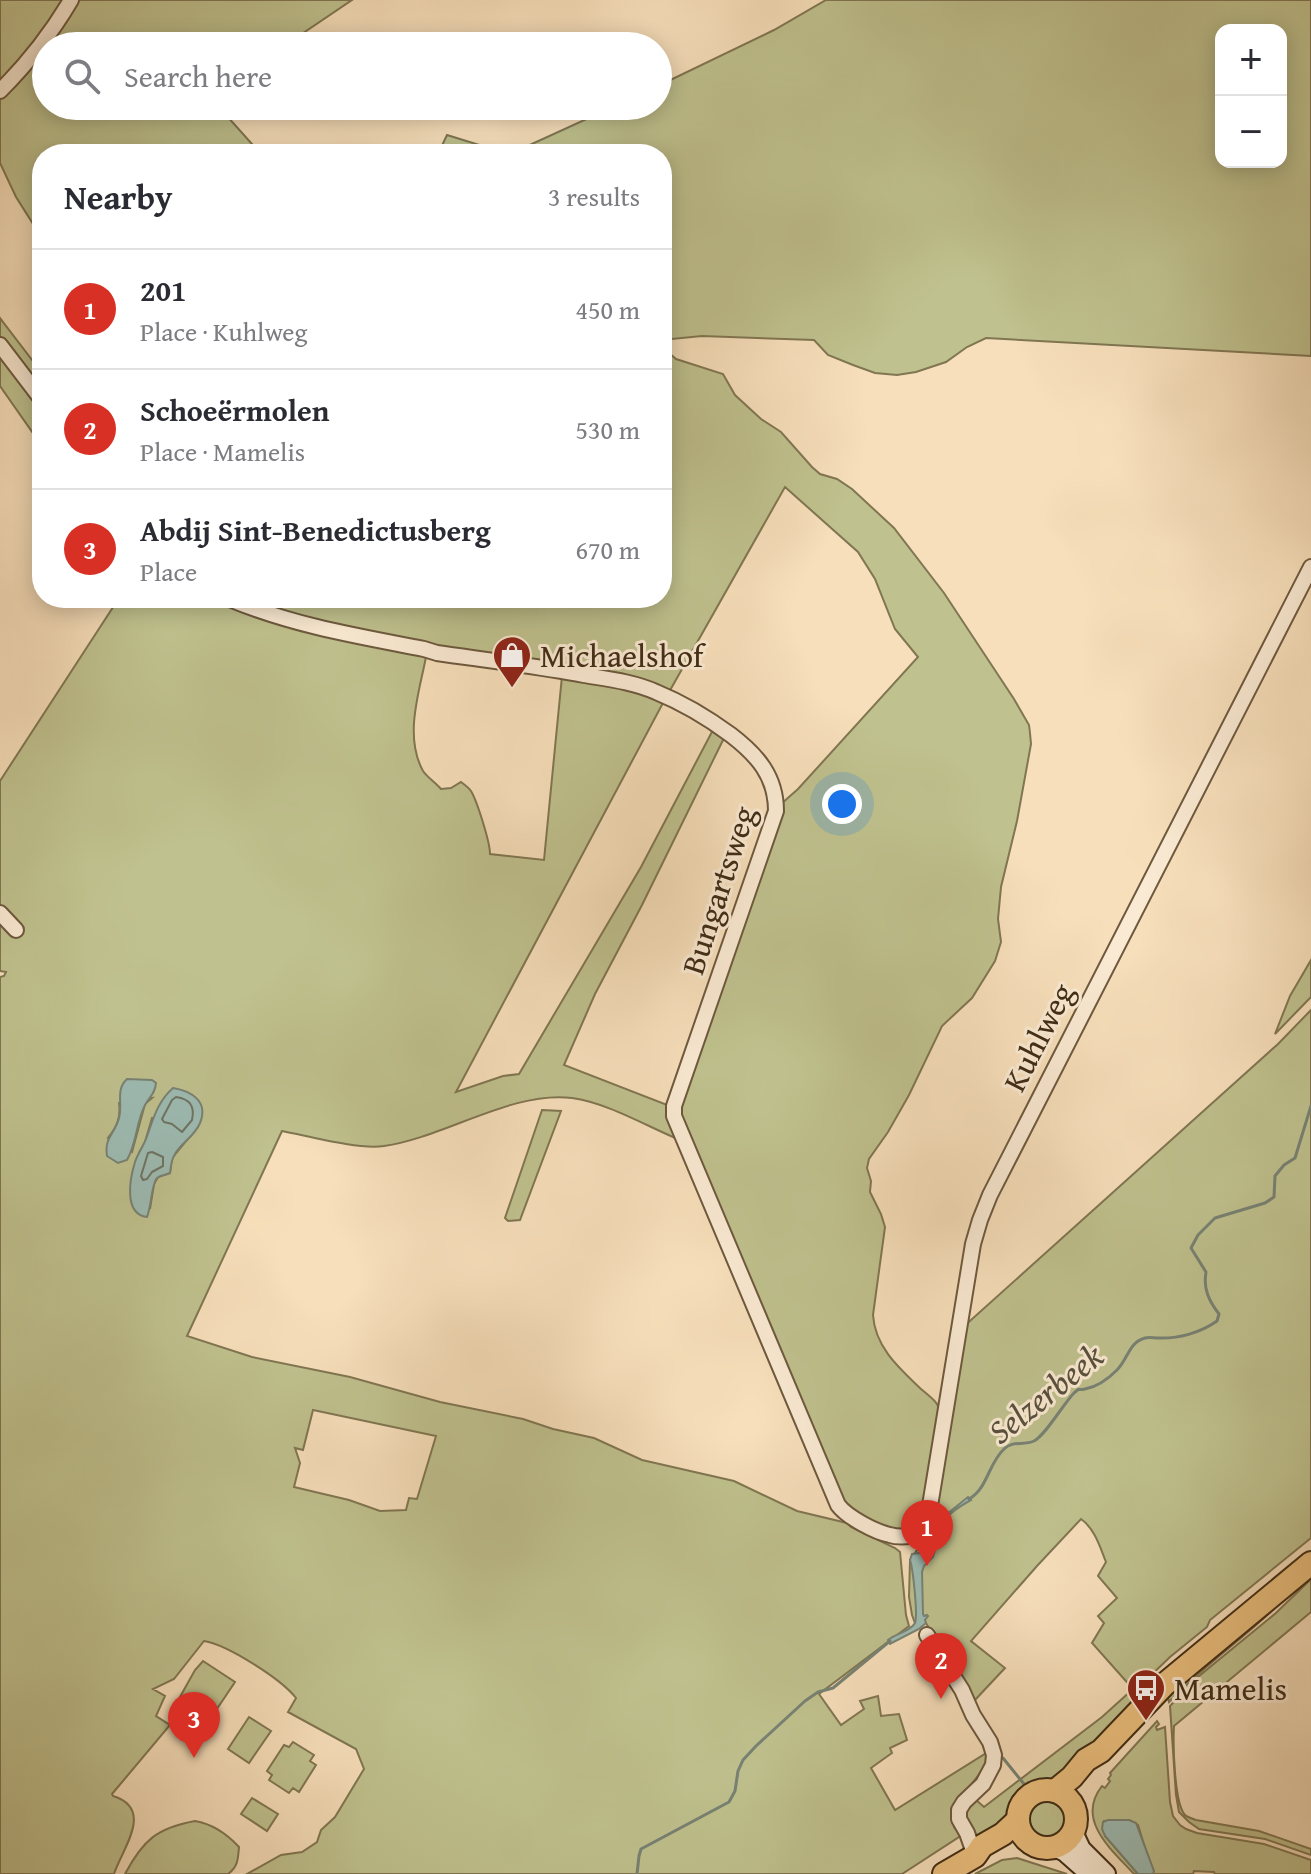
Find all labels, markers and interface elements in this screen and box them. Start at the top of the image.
map controls [1215,24,1287,168]
button: + [1215,24,1287,96]
search box [32,32,672,120]
icon: search [60,54,104,98]
text: Search here [124,54,272,98]
button: − [1215,96,1287,168]
text: Nearby [64,172,173,221]
text: 3 results [548,177,640,216]
text: 201 [140,268,187,312]
text: 1 [83,290,97,329]
text: 450 m [575,290,640,329]
text: Place · Kuhlweg [140,312,308,351]
text: Schoeërmolen [140,388,330,432]
text: 2 [83,410,97,449]
text: 530 m [575,410,640,449]
text: Place · Mamelis [140,432,305,471]
text: Abdij Sint-Benedictusberg [140,508,491,552]
text: 3 [83,530,97,569]
text: 670 m [575,530,640,569]
text: Place [140,552,197,591]
place label: Michaelshof [540,632,707,679]
shop icon: Michaelshof [491,634,533,689]
your location [822,784,862,824]
street label: Bungartsweg [669,800,767,980]
street label: Kuhlweg [991,974,1085,1099]
water label: Selzerbeek [977,1331,1114,1455]
pin: 1 [901,1500,953,1566]
pin: 2 [915,1633,967,1699]
place label: Mamelis [1174,1665,1287,1712]
bus stop icon: Mamelis [1125,1667,1167,1722]
pin: 3 [168,1692,220,1758]

